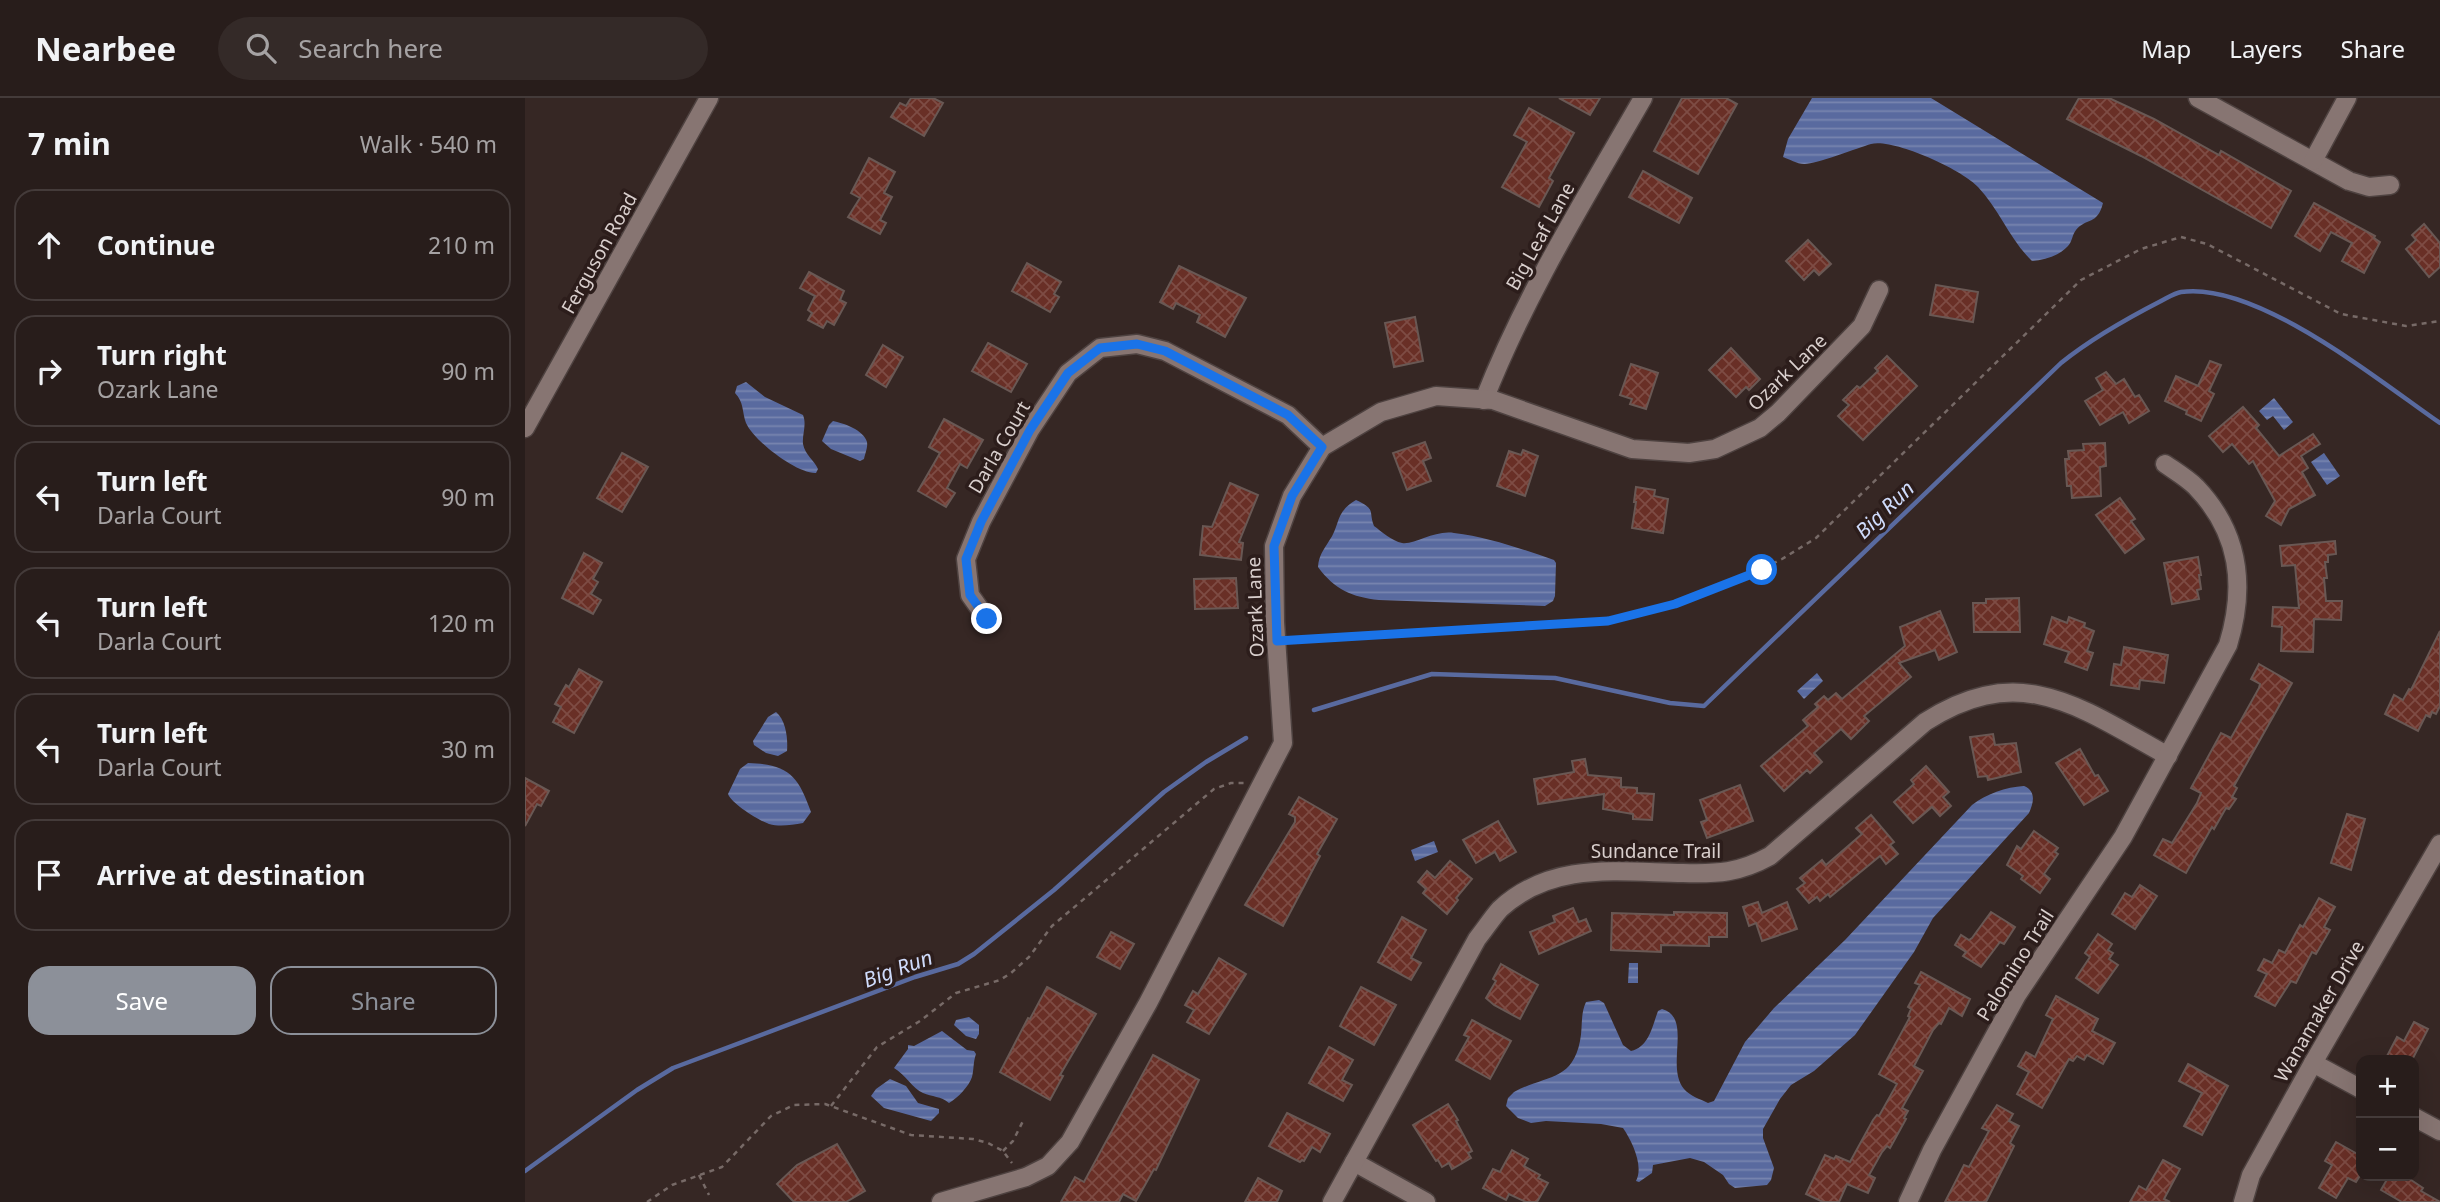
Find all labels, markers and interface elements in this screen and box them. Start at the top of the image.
search box [218,17,708,80]
text: Nearbee [35,26,176,71]
icon: search [242,29,280,67]
text: Search here [298,30,443,66]
text: Map [2141,32,2191,65]
text: Layers [2229,32,2303,65]
text: Share [2341,32,2405,65]
text: 7 min [28,123,111,164]
text: Walk · 540 m [360,128,497,160]
street label: Big Leaf Lane [1500,177,1580,295]
street label: Ferguson Road [555,188,643,318]
icon: ahead [30,226,68,264]
text: Continue [97,227,215,263]
text: 210 m [428,229,495,261]
street label: Ozark Lane [1742,328,1832,416]
text: Turn right [97,337,227,373]
icon: right [30,352,68,390]
text: 90 m [441,355,495,387]
text: Ozark Lane [97,373,219,405]
street label: Darla Court [962,396,1036,498]
text: Turn left [97,463,208,499]
water label: Big Run [1849,474,1920,544]
icon: left [30,478,68,516]
text: 90 m [441,481,495,513]
text: Darla Court [97,499,221,531]
route start [1746,554,1777,585]
street label: Ozark Lane [1240,556,1270,658]
text: Turn left [97,589,208,625]
route end [971,603,1002,634]
icon: left [30,604,68,642]
text: 120 m [428,607,495,639]
text: Darla Court [97,625,221,657]
text: Turn left [97,715,208,751]
icon: left [30,730,68,768]
text: 30 m [441,733,495,765]
text: Darla Court [97,751,221,783]
street label: Sundance Trail [1591,838,1721,864]
icon: arrive [30,856,68,894]
text: Arrive at destination [97,857,366,893]
street label: Palomino Trail [1970,904,2060,1026]
street label: Wanamaker Drive [2268,935,2370,1087]
water label: Big Run [859,943,936,994]
button: Save [28,966,256,1035]
button: Share [270,966,497,1035]
map controls [2356,1055,2419,1181]
button: + [2356,1055,2419,1118]
button: − [2356,1118,2419,1181]

